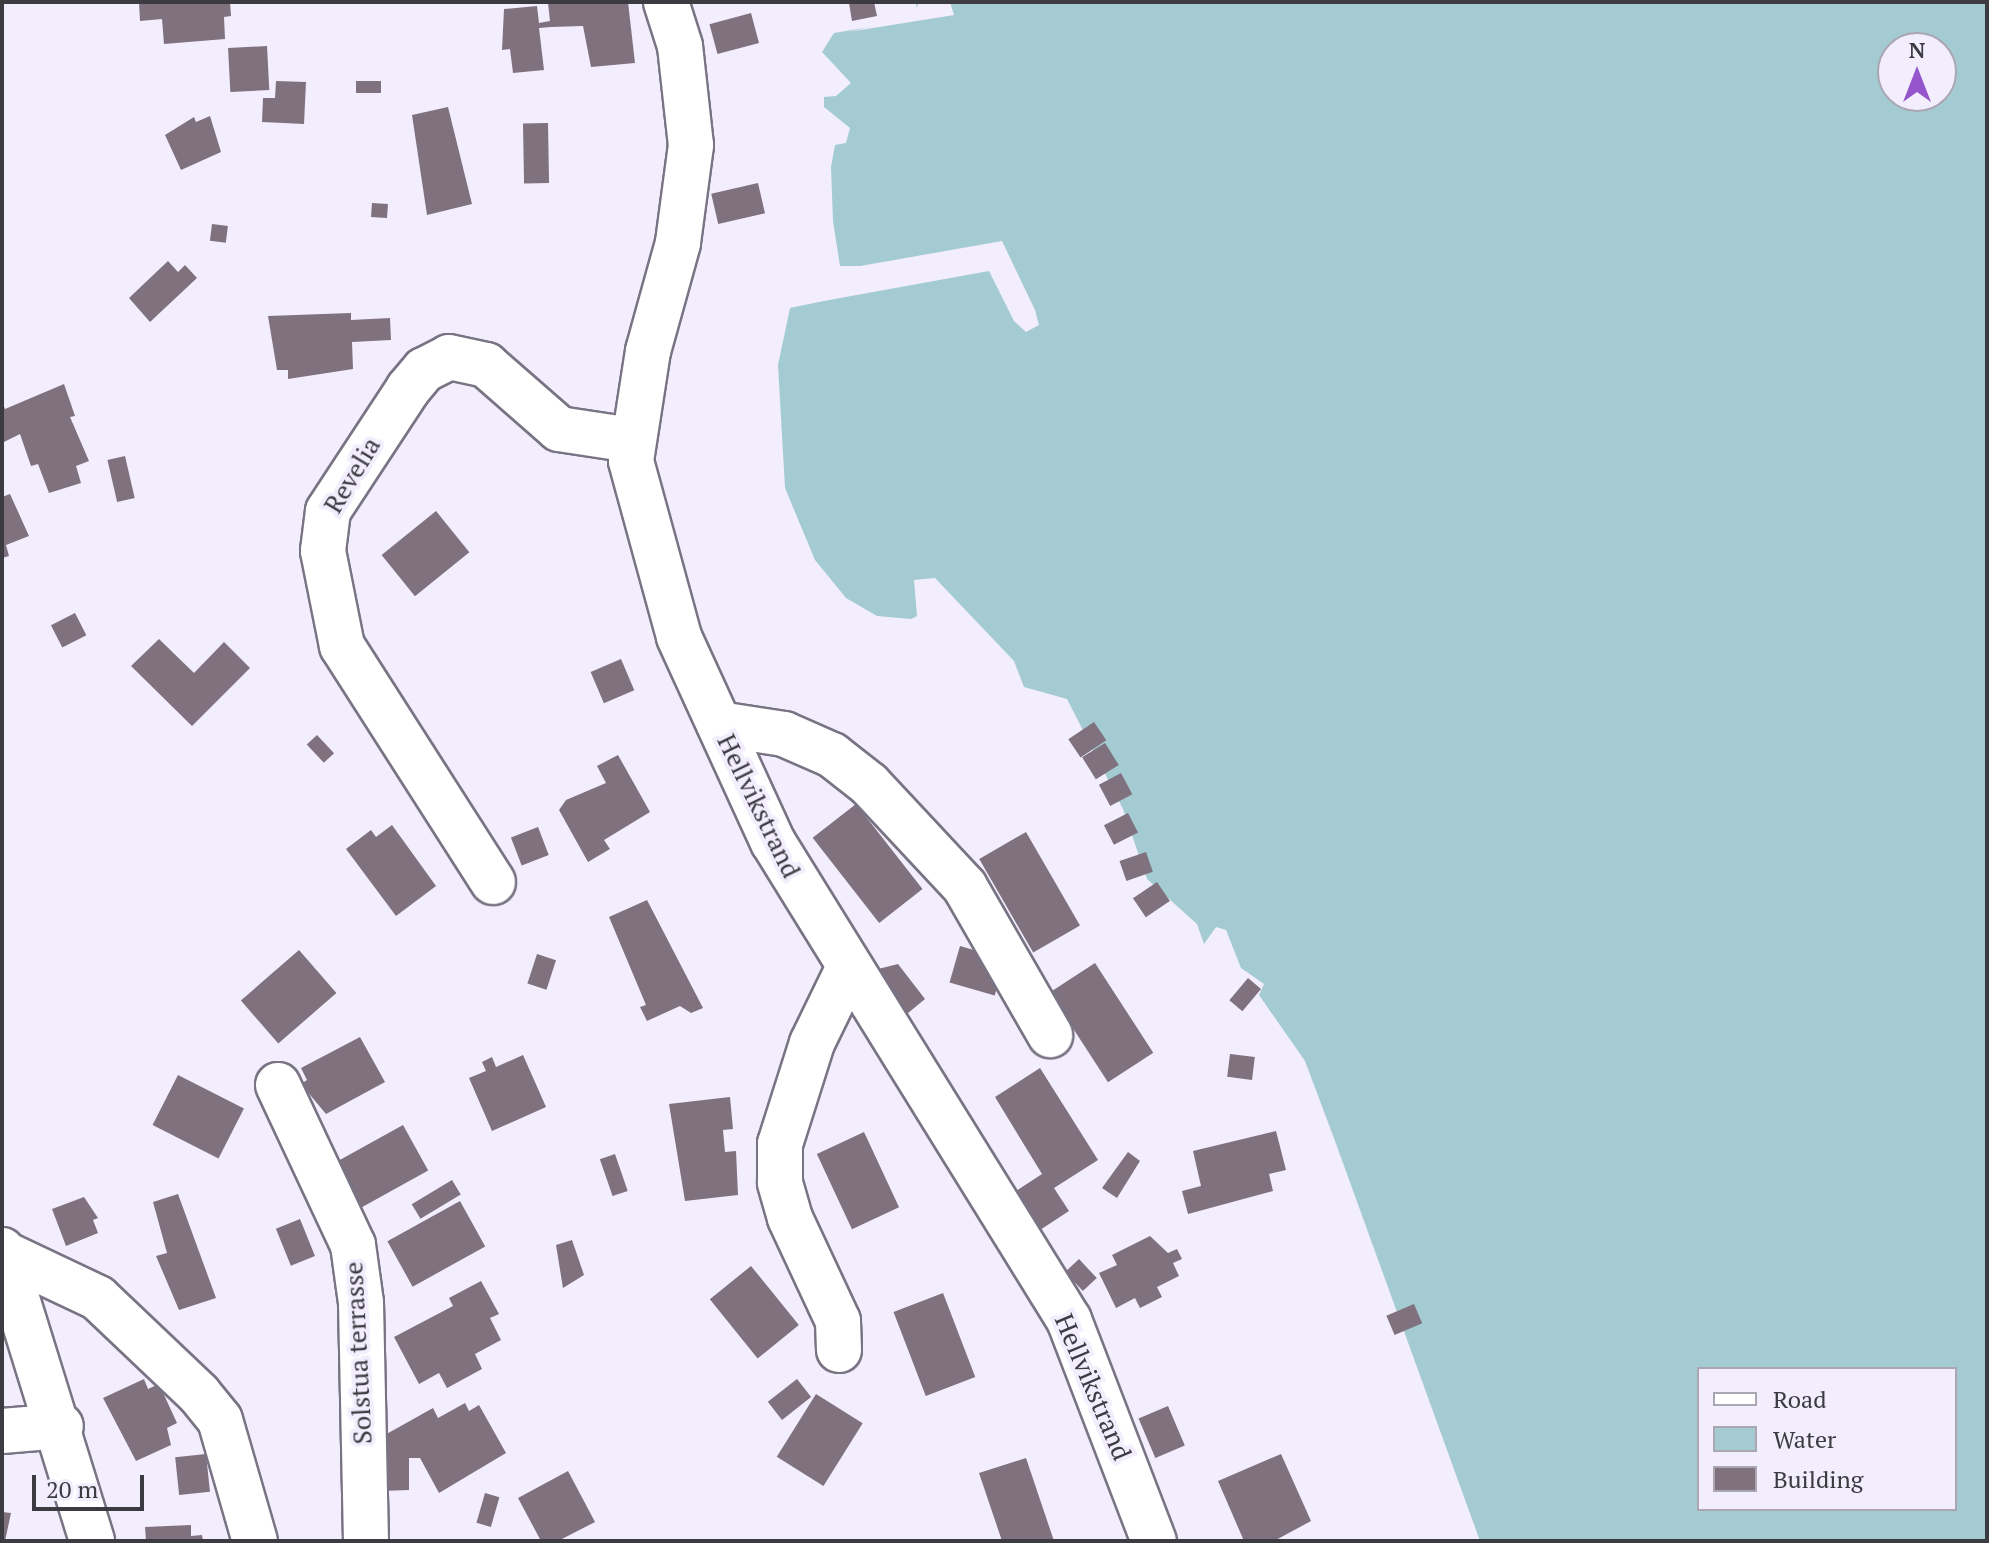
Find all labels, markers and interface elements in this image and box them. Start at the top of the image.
north arrow [1877,32,1957,112]
text: N [1909,35,1925,64]
street label: Revelia [317,431,387,519]
street label: Hellvikstrand [711,729,807,883]
street label: Solstua terrasse [338,1261,378,1445]
street label: Hellvikstrand [1048,1309,1138,1465]
legend [1697,1367,1957,1511]
text: Road [1773,1383,1827,1415]
text: Water [1773,1423,1836,1455]
scale bar [36,1459,148,1509]
text: Building [1773,1463,1863,1495]
text: 20 m [46,1473,98,1505]

